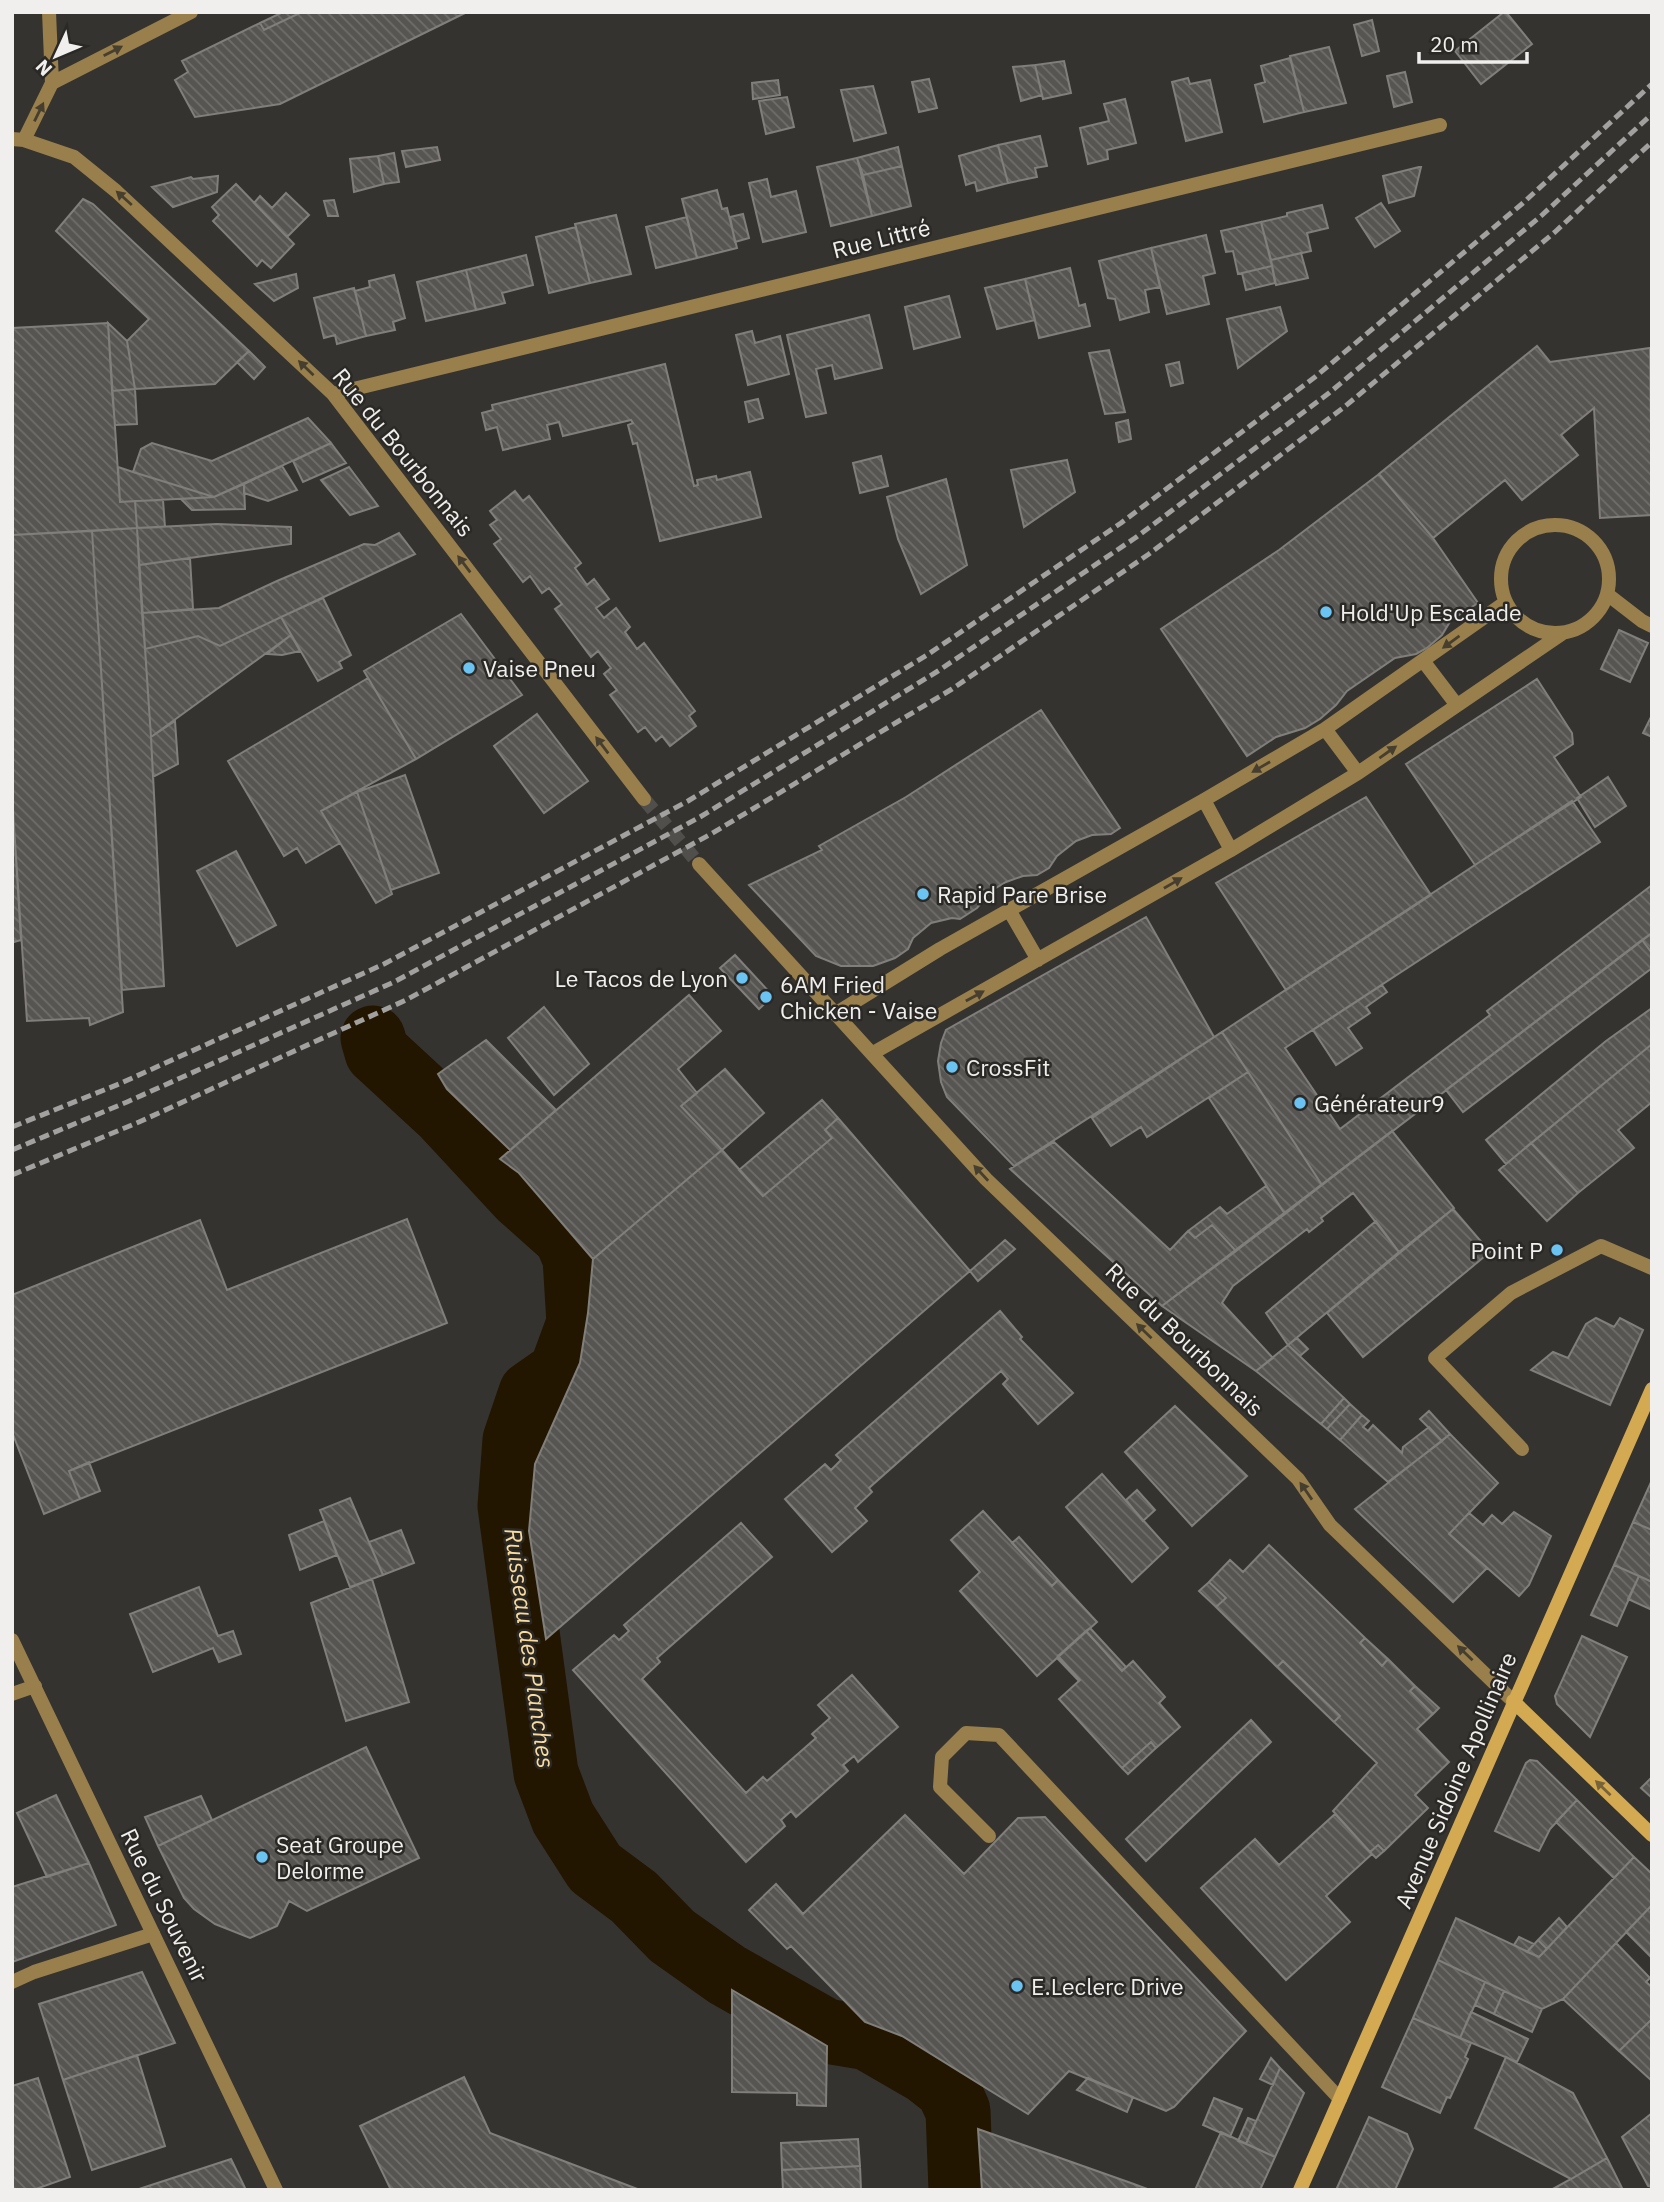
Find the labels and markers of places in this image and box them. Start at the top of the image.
place label: Hold'Up Escalade [1340,597,1522,627]
marker: Hold'Up Escalade [1318,604,1334,620]
place label: Vaise Pneu [483,653,596,683]
marker: Vaise Pneu [461,660,477,676]
place label: Rapid Pare Brise [937,879,1107,909]
marker: Rapid Pare Brise [915,886,931,902]
place label: Le Tacos de Lyon [555,963,728,993]
place label: 6AM Fried Chicken - Vaise [780,969,937,1025]
marker: Le Tacos de Lyon [734,970,750,986]
marker: 6AM Fried Chicken - Vaise [758,989,774,1005]
place label: CrossFit [966,1052,1050,1082]
marker: CrossFit [944,1059,960,1075]
place label: Générateur9 [1314,1088,1445,1118]
marker: Générateur9 [1292,1095,1308,1111]
place label: Point P [1470,1235,1543,1265]
marker: Point P [1549,1242,1565,1258]
place label: Seat Groupe Delorme [276,1829,404,1885]
marker: Seat Groupe Delorme [254,1849,270,1865]
place label: E.Leclerc Drive [1031,1971,1184,2001]
marker: E.Leclerc Drive [1009,1978,1025,1994]

